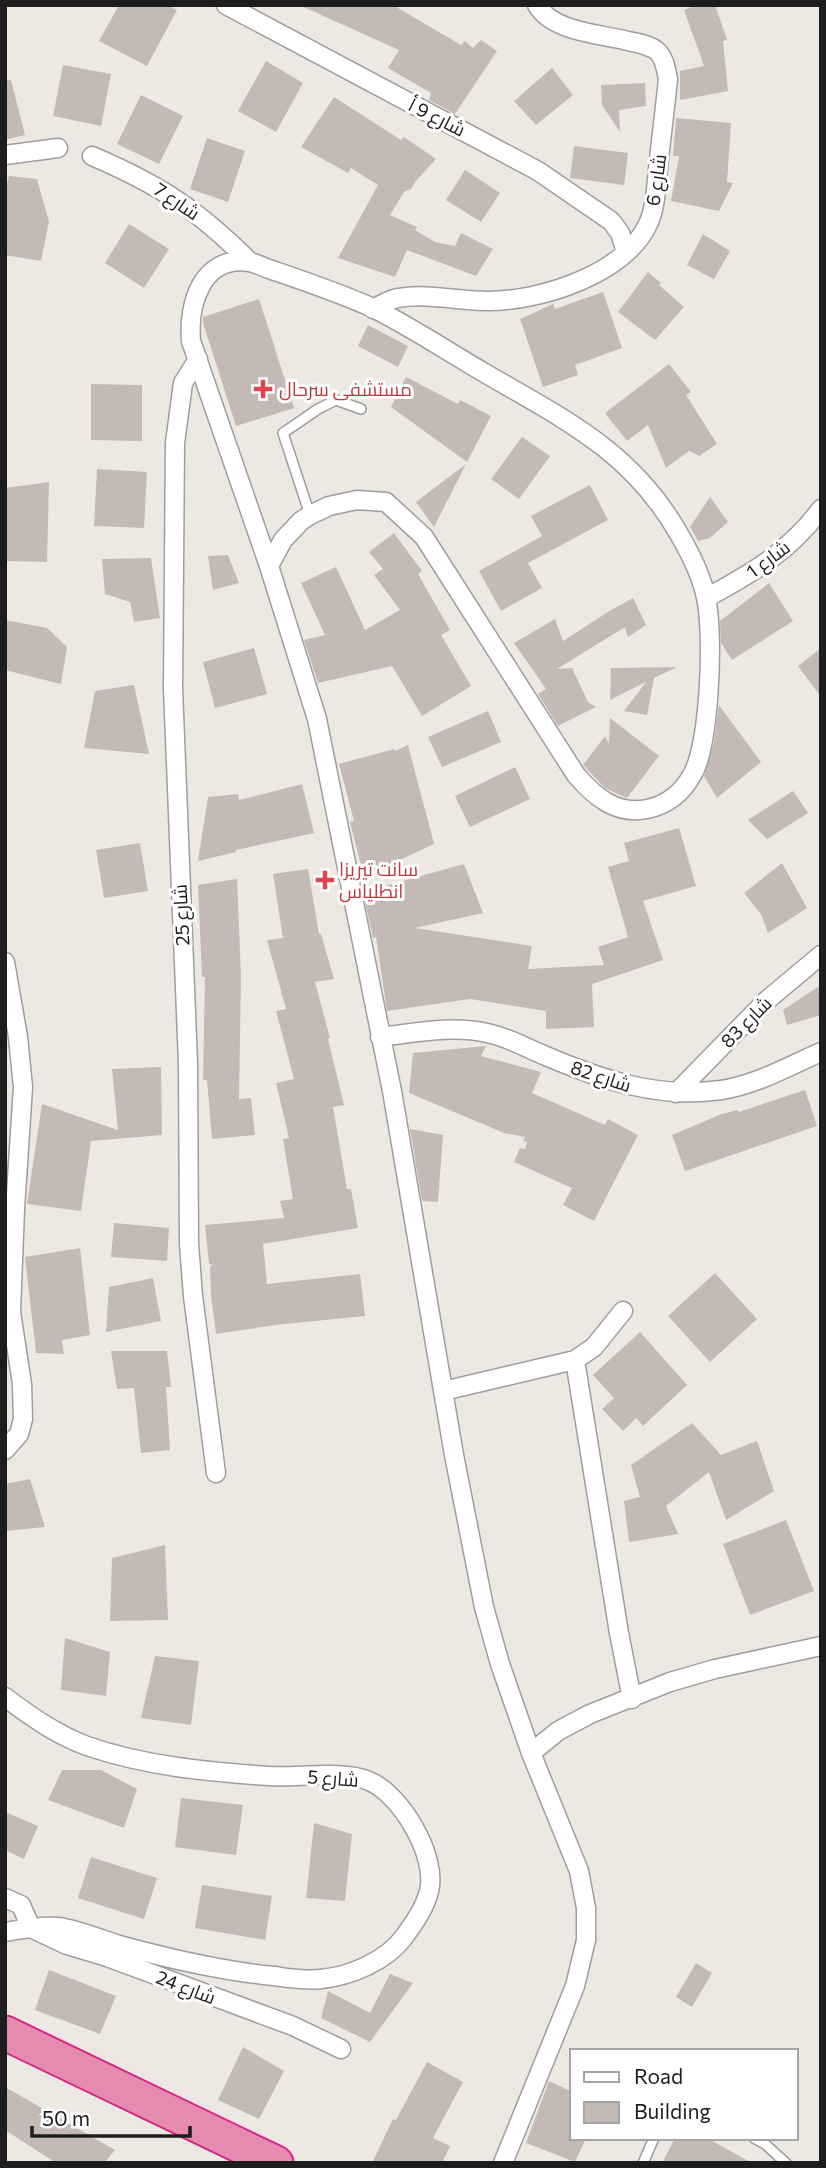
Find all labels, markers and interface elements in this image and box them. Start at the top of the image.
street label: شارع 9 أ [404,93,470,143]
street label: شارع 6 [640,153,673,208]
street label: شارع 7 [148,177,205,227]
place label: مستشفى سرحال [279,377,412,401]
marker: مستشفى سرحال [253,379,273,399]
street label: شارع 1 [741,535,796,585]
place label: سانت تيريزا انطلياس [339,857,418,903]
marker: سانت تيريزا انطلياس [317,872,333,888]
street label: شارع 25 [167,883,197,947]
street label: شارع 83 [715,991,778,1054]
street label: شارع 82 [567,1055,634,1099]
street label: شارع 5 [306,1764,359,1794]
street label: شارع 24 [152,1965,219,2011]
legend [570,2049,798,2140]
text: Road [634,2063,683,2088]
scale bar [32,2094,189,2138]
text: Building [634,2098,711,2123]
text: 50 m [42,2105,90,2130]

